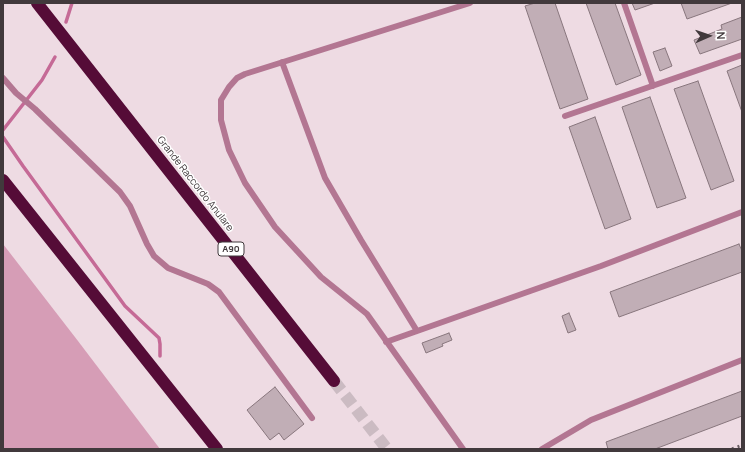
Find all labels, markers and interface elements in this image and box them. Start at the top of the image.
north arrow [689,16,729,56]
text: N [714,31,729,40]
street label: Grande Raccordo Anulare [154,134,236,234]
road number: A90 [218,242,244,256]

